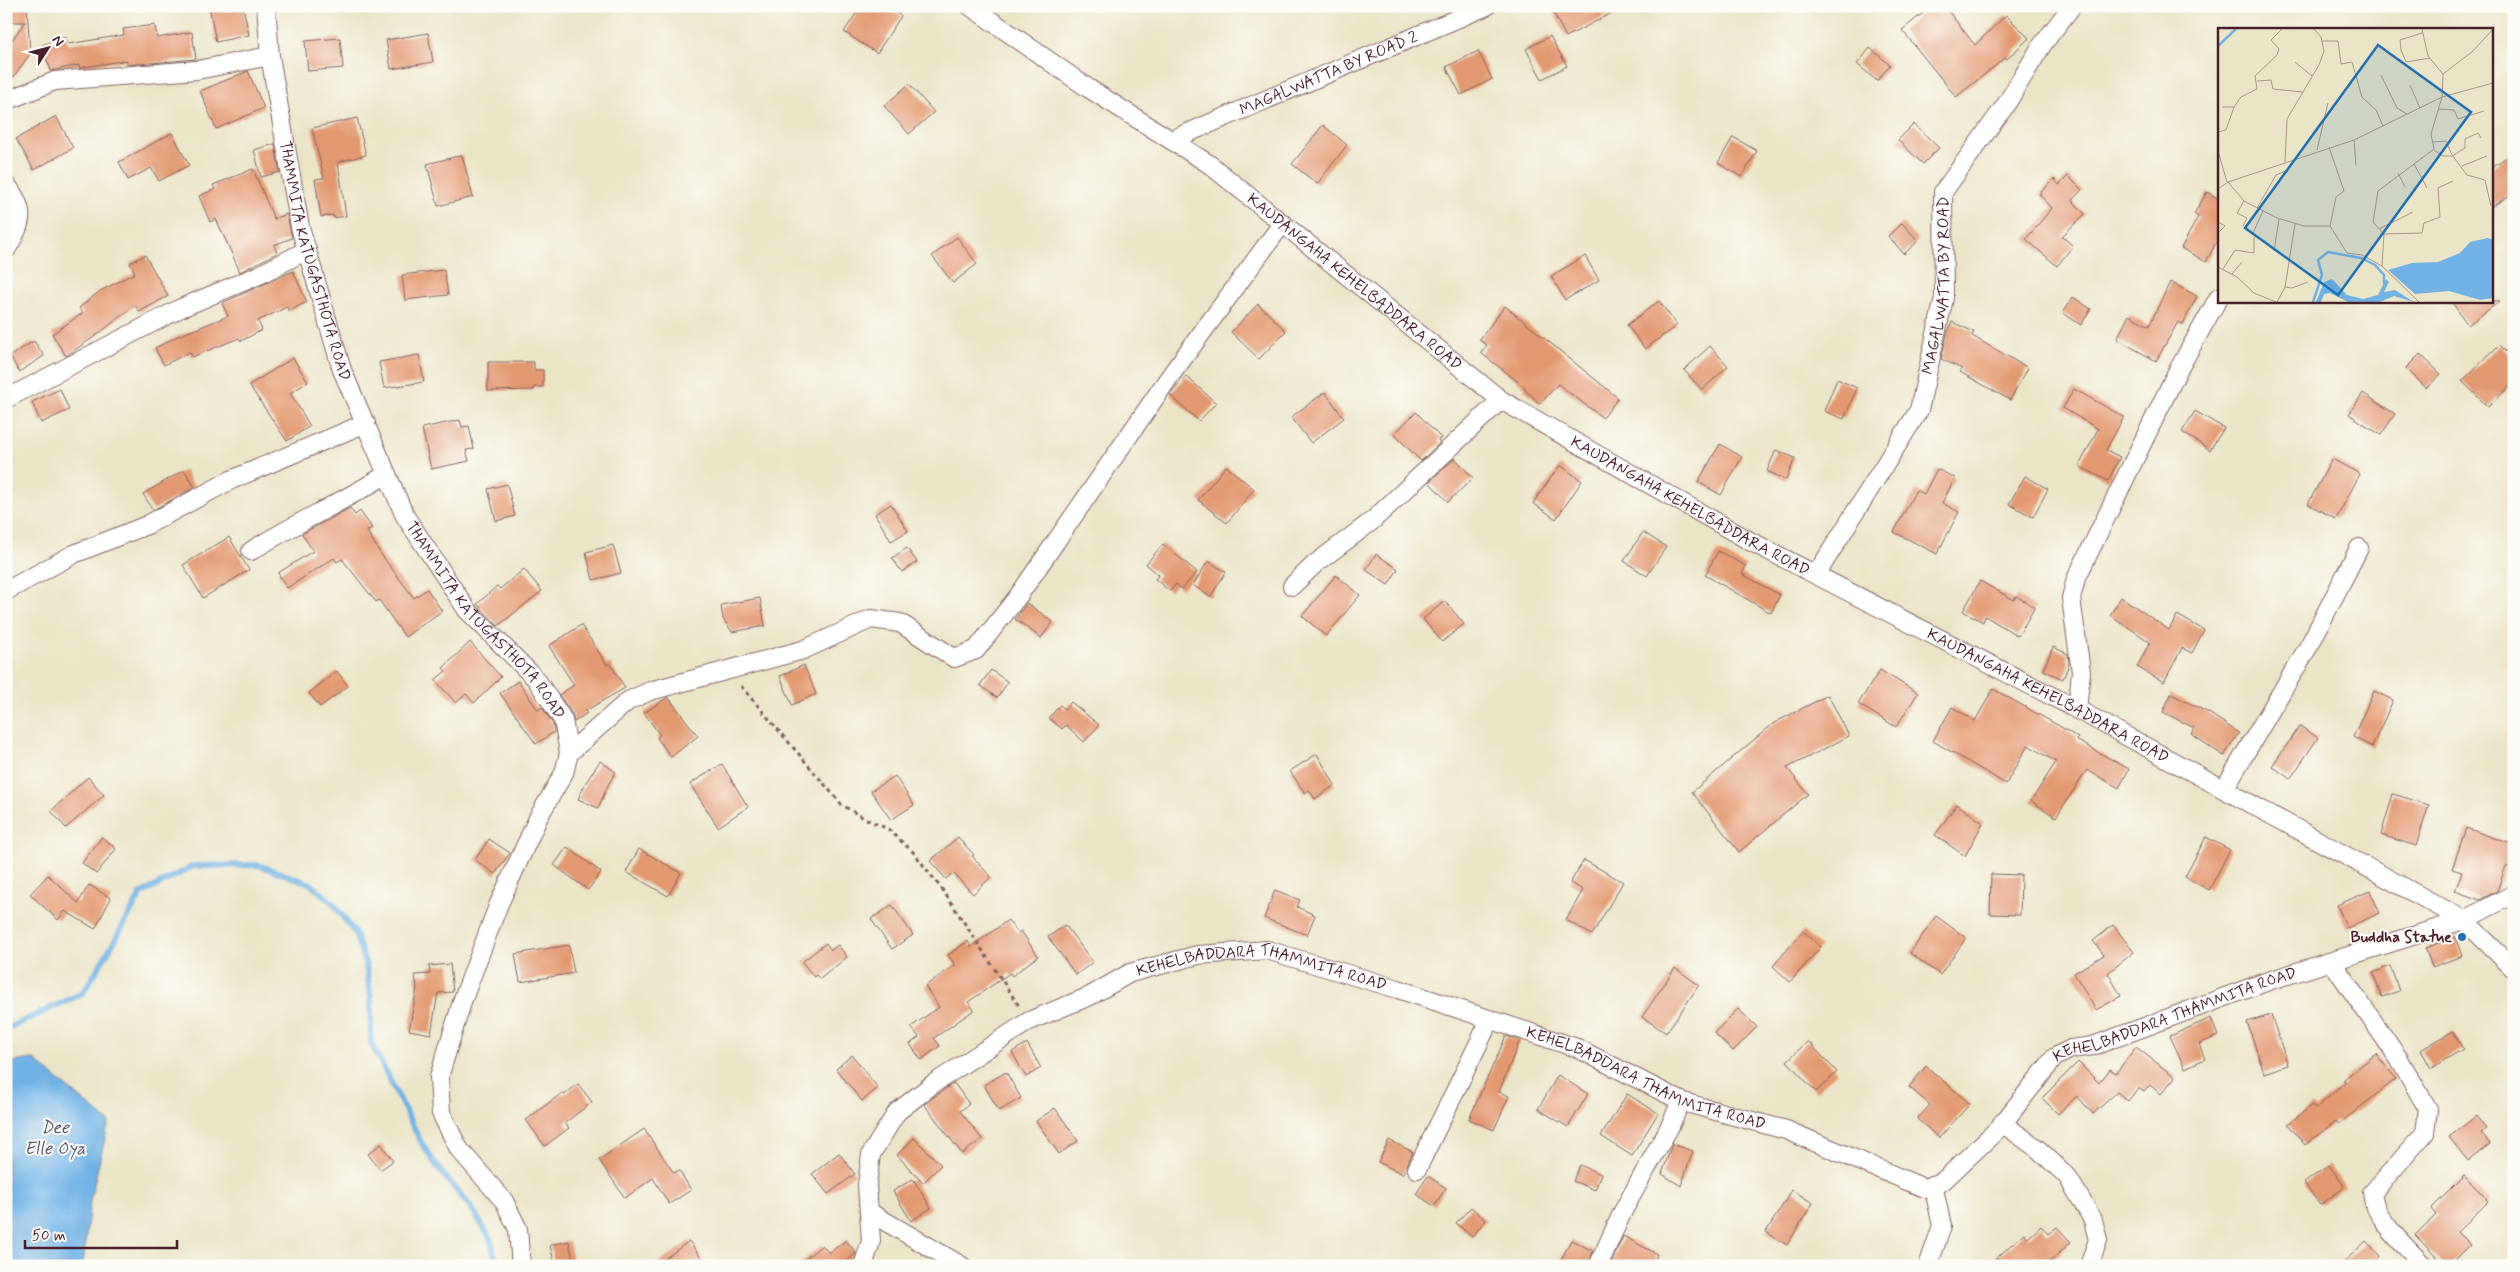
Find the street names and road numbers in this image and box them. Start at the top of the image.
street label: MAGALWATTA BY ROAD 2 [1236,26,1421,120]
street label: THAMMITA KATUGASTHOTA ROAD [275,139,356,384]
street label: KAUDANGAHA KEHELBADDARA ROAD [1243,189,1467,375]
street label: MAGALWATTA BY ROAD [1917,196,1955,376]
street label: KAUDANGAHA KEHELBADDARA ROAD [1567,431,1814,581]
street label: THAMMITA KATUGASTHOTA ROAD [401,517,570,723]
street label: KAUDANGAHA KEHELBADDARA ROAD [1923,623,2173,768]
street label: KEHELBADDARA THAMMITA ROAD [1134,939,1389,996]
street label: KEHELBADDARA THAMMITA ROAD [2049,962,2299,1067]
street label: KEHELBADDARA THAMMITA ROAD [1524,1022,1768,1135]

